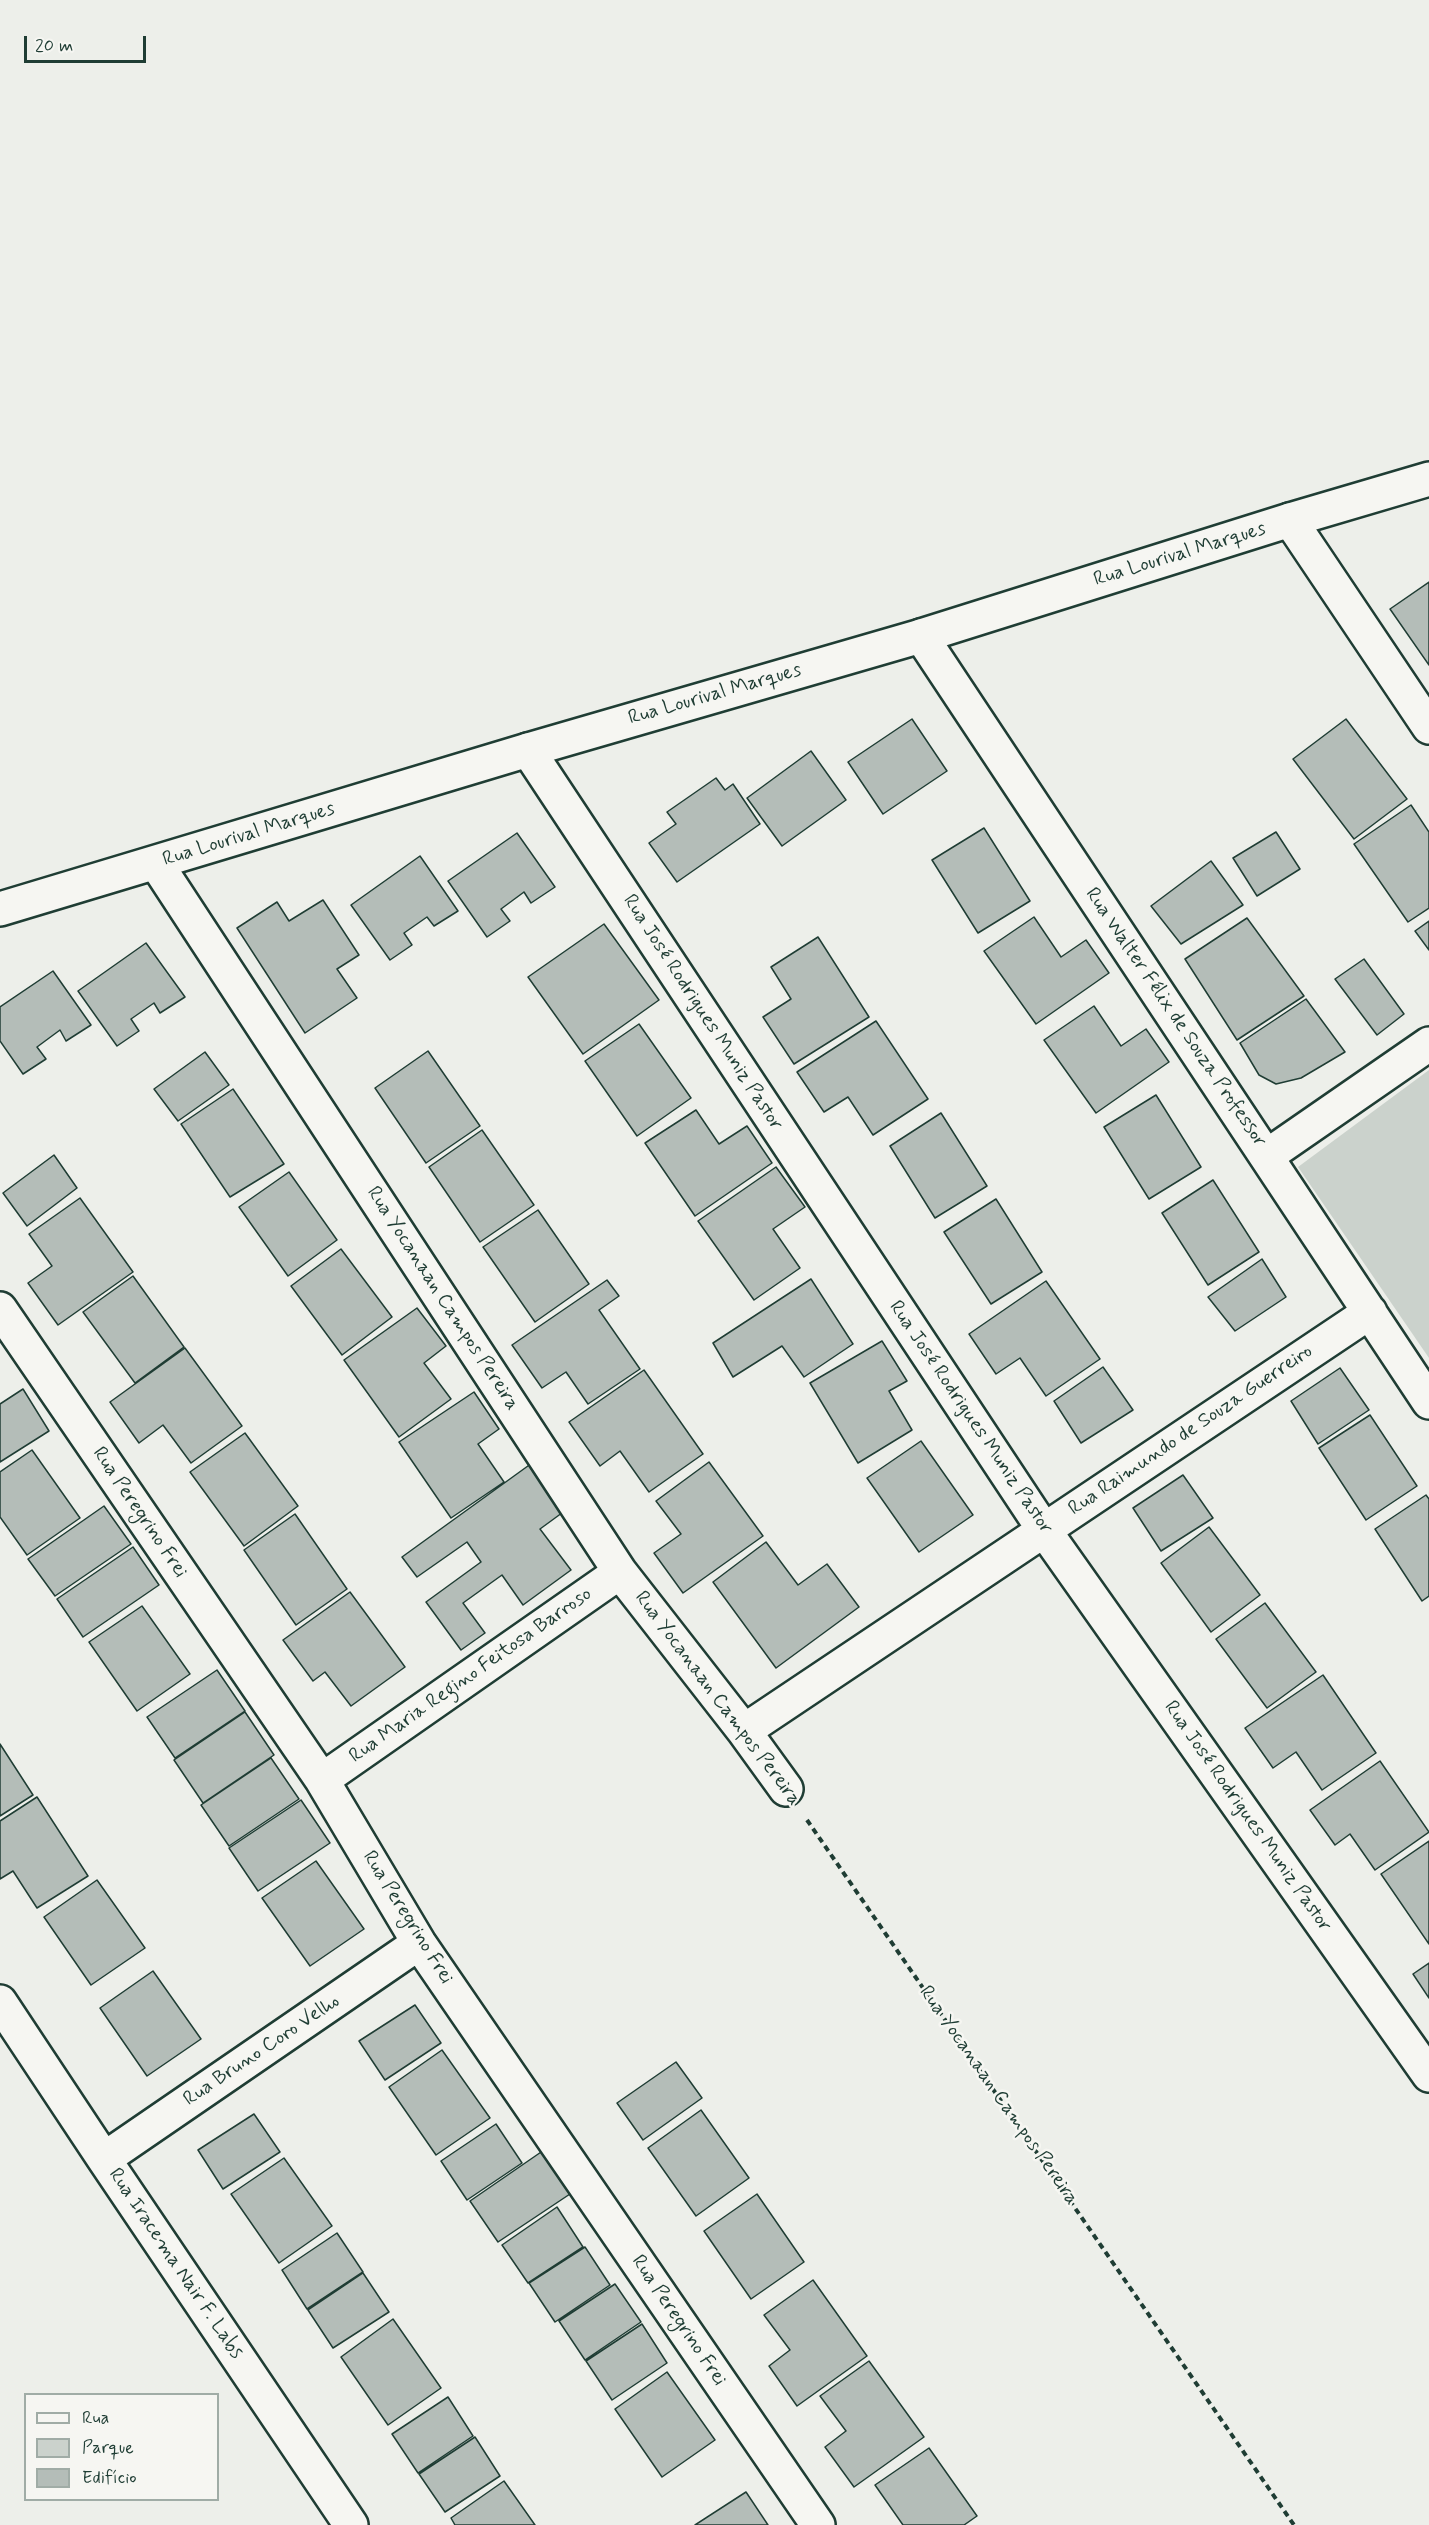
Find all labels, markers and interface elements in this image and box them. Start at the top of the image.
scale bar [27,24,148,62]
text: 20 m [35,34,73,58]
street label: Rua Lourival Marques [1091,517,1269,593]
street label: Rua Lourival Marques [626,659,804,731]
street label: Rua Lourival Marques [160,797,338,873]
street label: Rua Walter Félix de Souza Professor [1079,884,1271,1152]
street label: Rua José Rodrigues Muniz Pastor [617,890,787,1136]
street label: Rua Yocanaan Campos Pereira [361,1183,523,1415]
street label: Rua José Rodrigues Muniz Pastor [883,1297,1057,1539]
street label: Rua Raimundo de Souza Guerreiro [1064,1340,1318,1522]
street label: Rua Peregrino Frei [86,1443,192,1583]
street label: Rua Maria Regino Feitosa Barroso [345,1583,597,1769]
street label: Rua Yocanaan Campos Pereira [629,1587,805,1811]
street label: Rua José Rodrigues Muniz Pastor [1158,1697,1336,1937]
street label: Rua Peregrino Frei [356,1847,458,1989]
street label: Rua Yocanaan Campos Pereira [913,1982,1083,2210]
street label: Rua Bruno Coro Velho [179,1990,345,2112]
street label: Rua Iracema Nair F. Labs [102,2164,248,2364]
street label: Rua Peregrino Frei [625,2251,731,2391]
legend [24,2393,219,2501]
text: Rua [82,2406,109,2430]
text: Parque [82,2436,134,2460]
text: Edifício [82,2466,137,2490]

